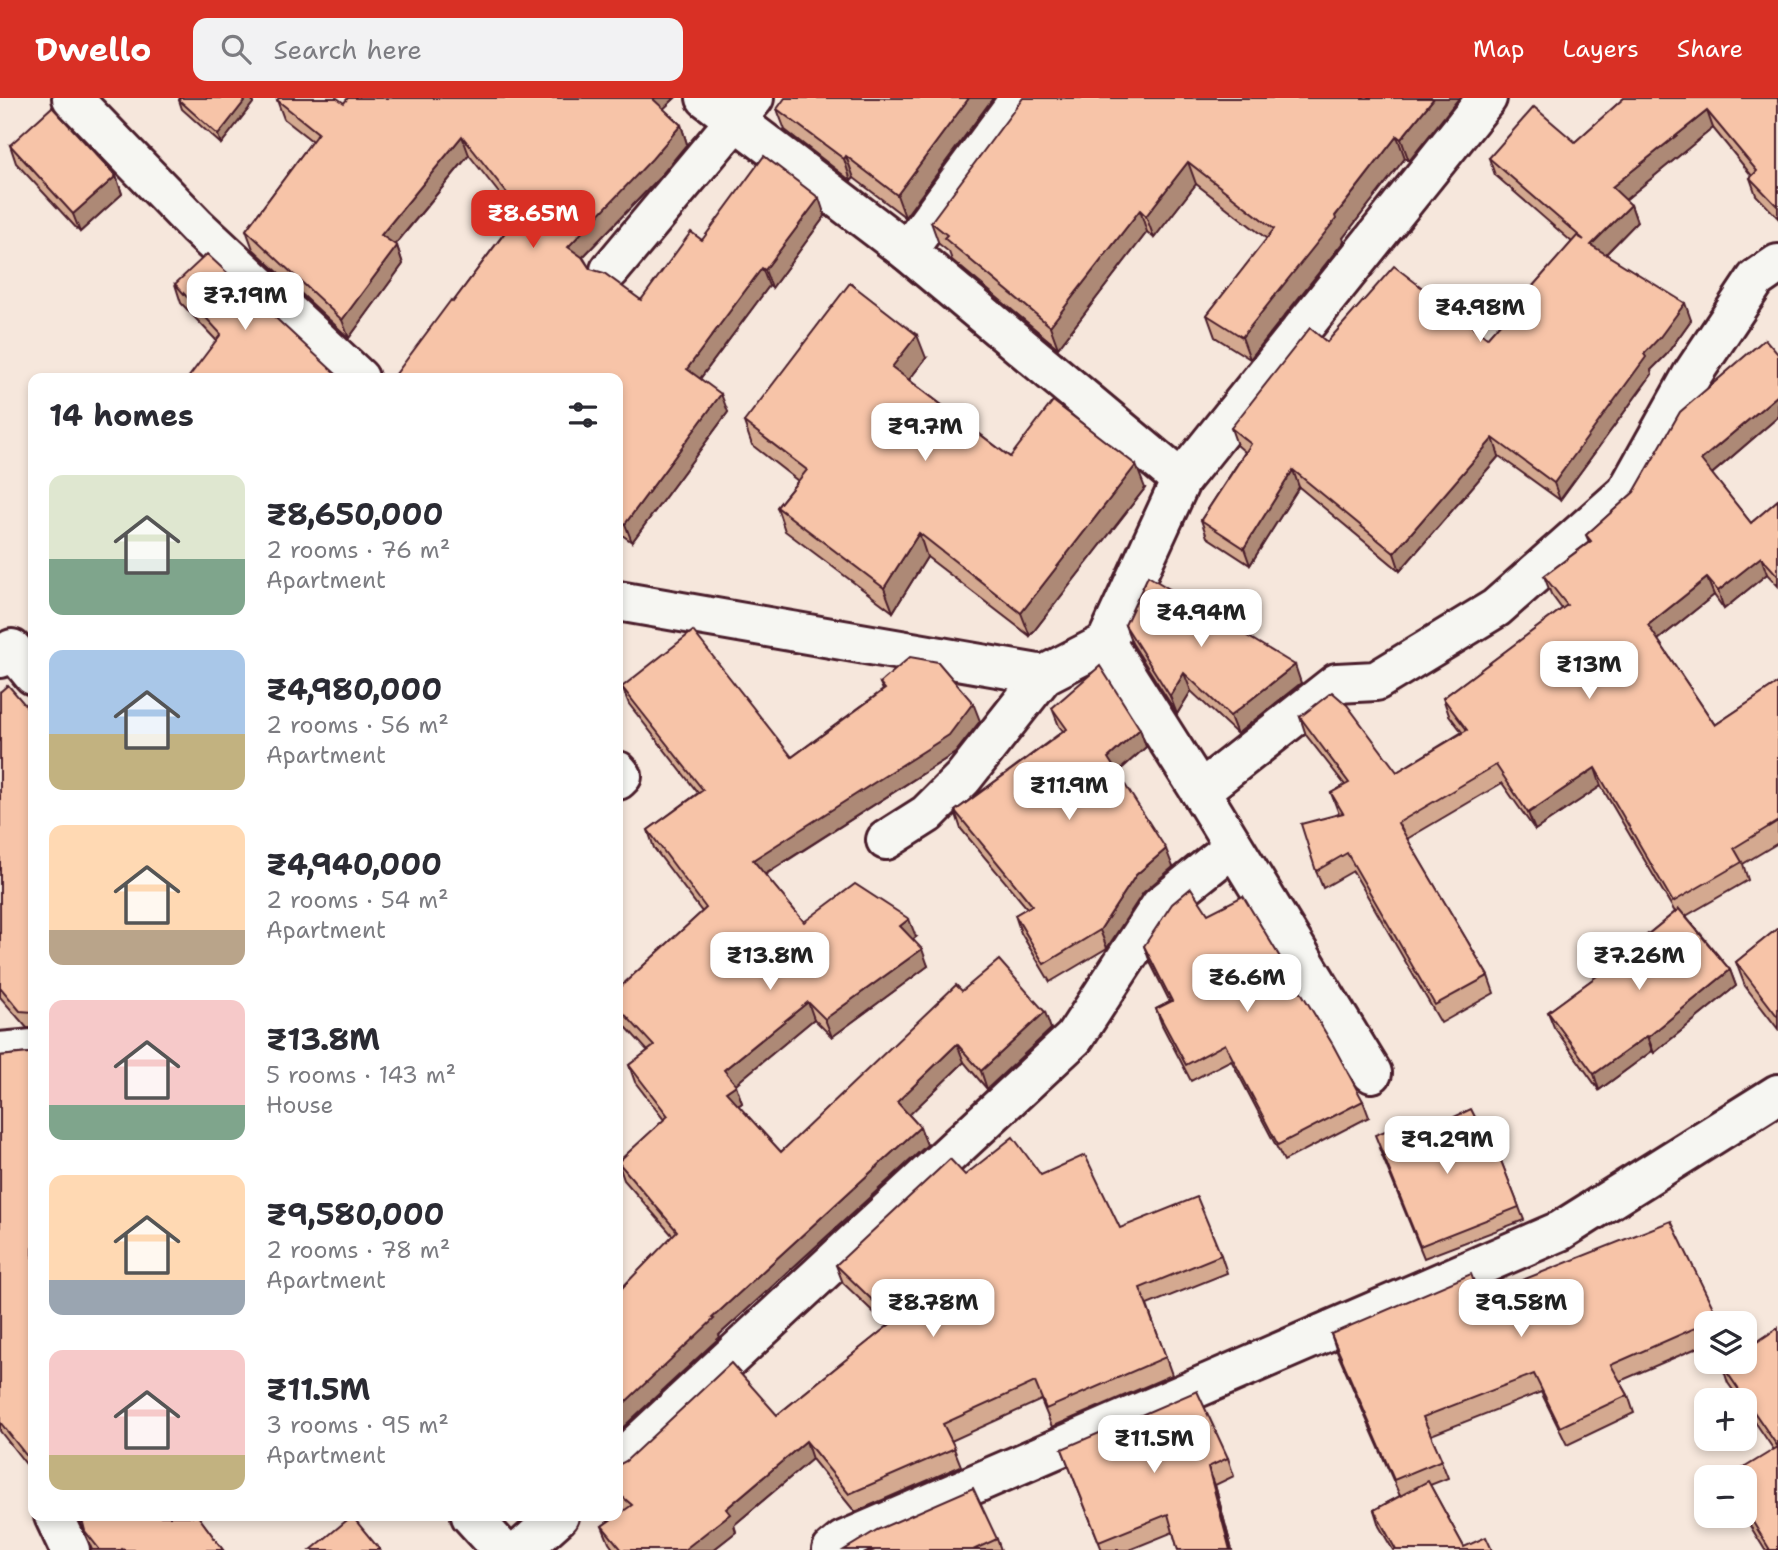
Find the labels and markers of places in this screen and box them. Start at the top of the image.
pin: ₹8.65M [476,190,590,250]
pin: ₹7.19M [188,272,302,332]
pin: ₹4.98M [1423,285,1537,344]
pin: ₹9.7M [876,404,974,463]
pin: ₹4.94M [1144,589,1258,649]
pin: ₹13M [1548,642,1630,701]
pin: ₹11.9M [1012,762,1126,822]
pin: ₹13.8M [713,932,827,992]
pin: ₹7.26M [1582,932,1696,992]
pin: ₹6.6M [1198,954,1296,1014]
pin: ₹9.29M [1390,1116,1504,1176]
pin: ₹8.78M [876,1280,990,1339]
pin: ₹9.58M [1464,1280,1578,1339]
pin: ₹11.5M [1097,1416,1211,1475]

